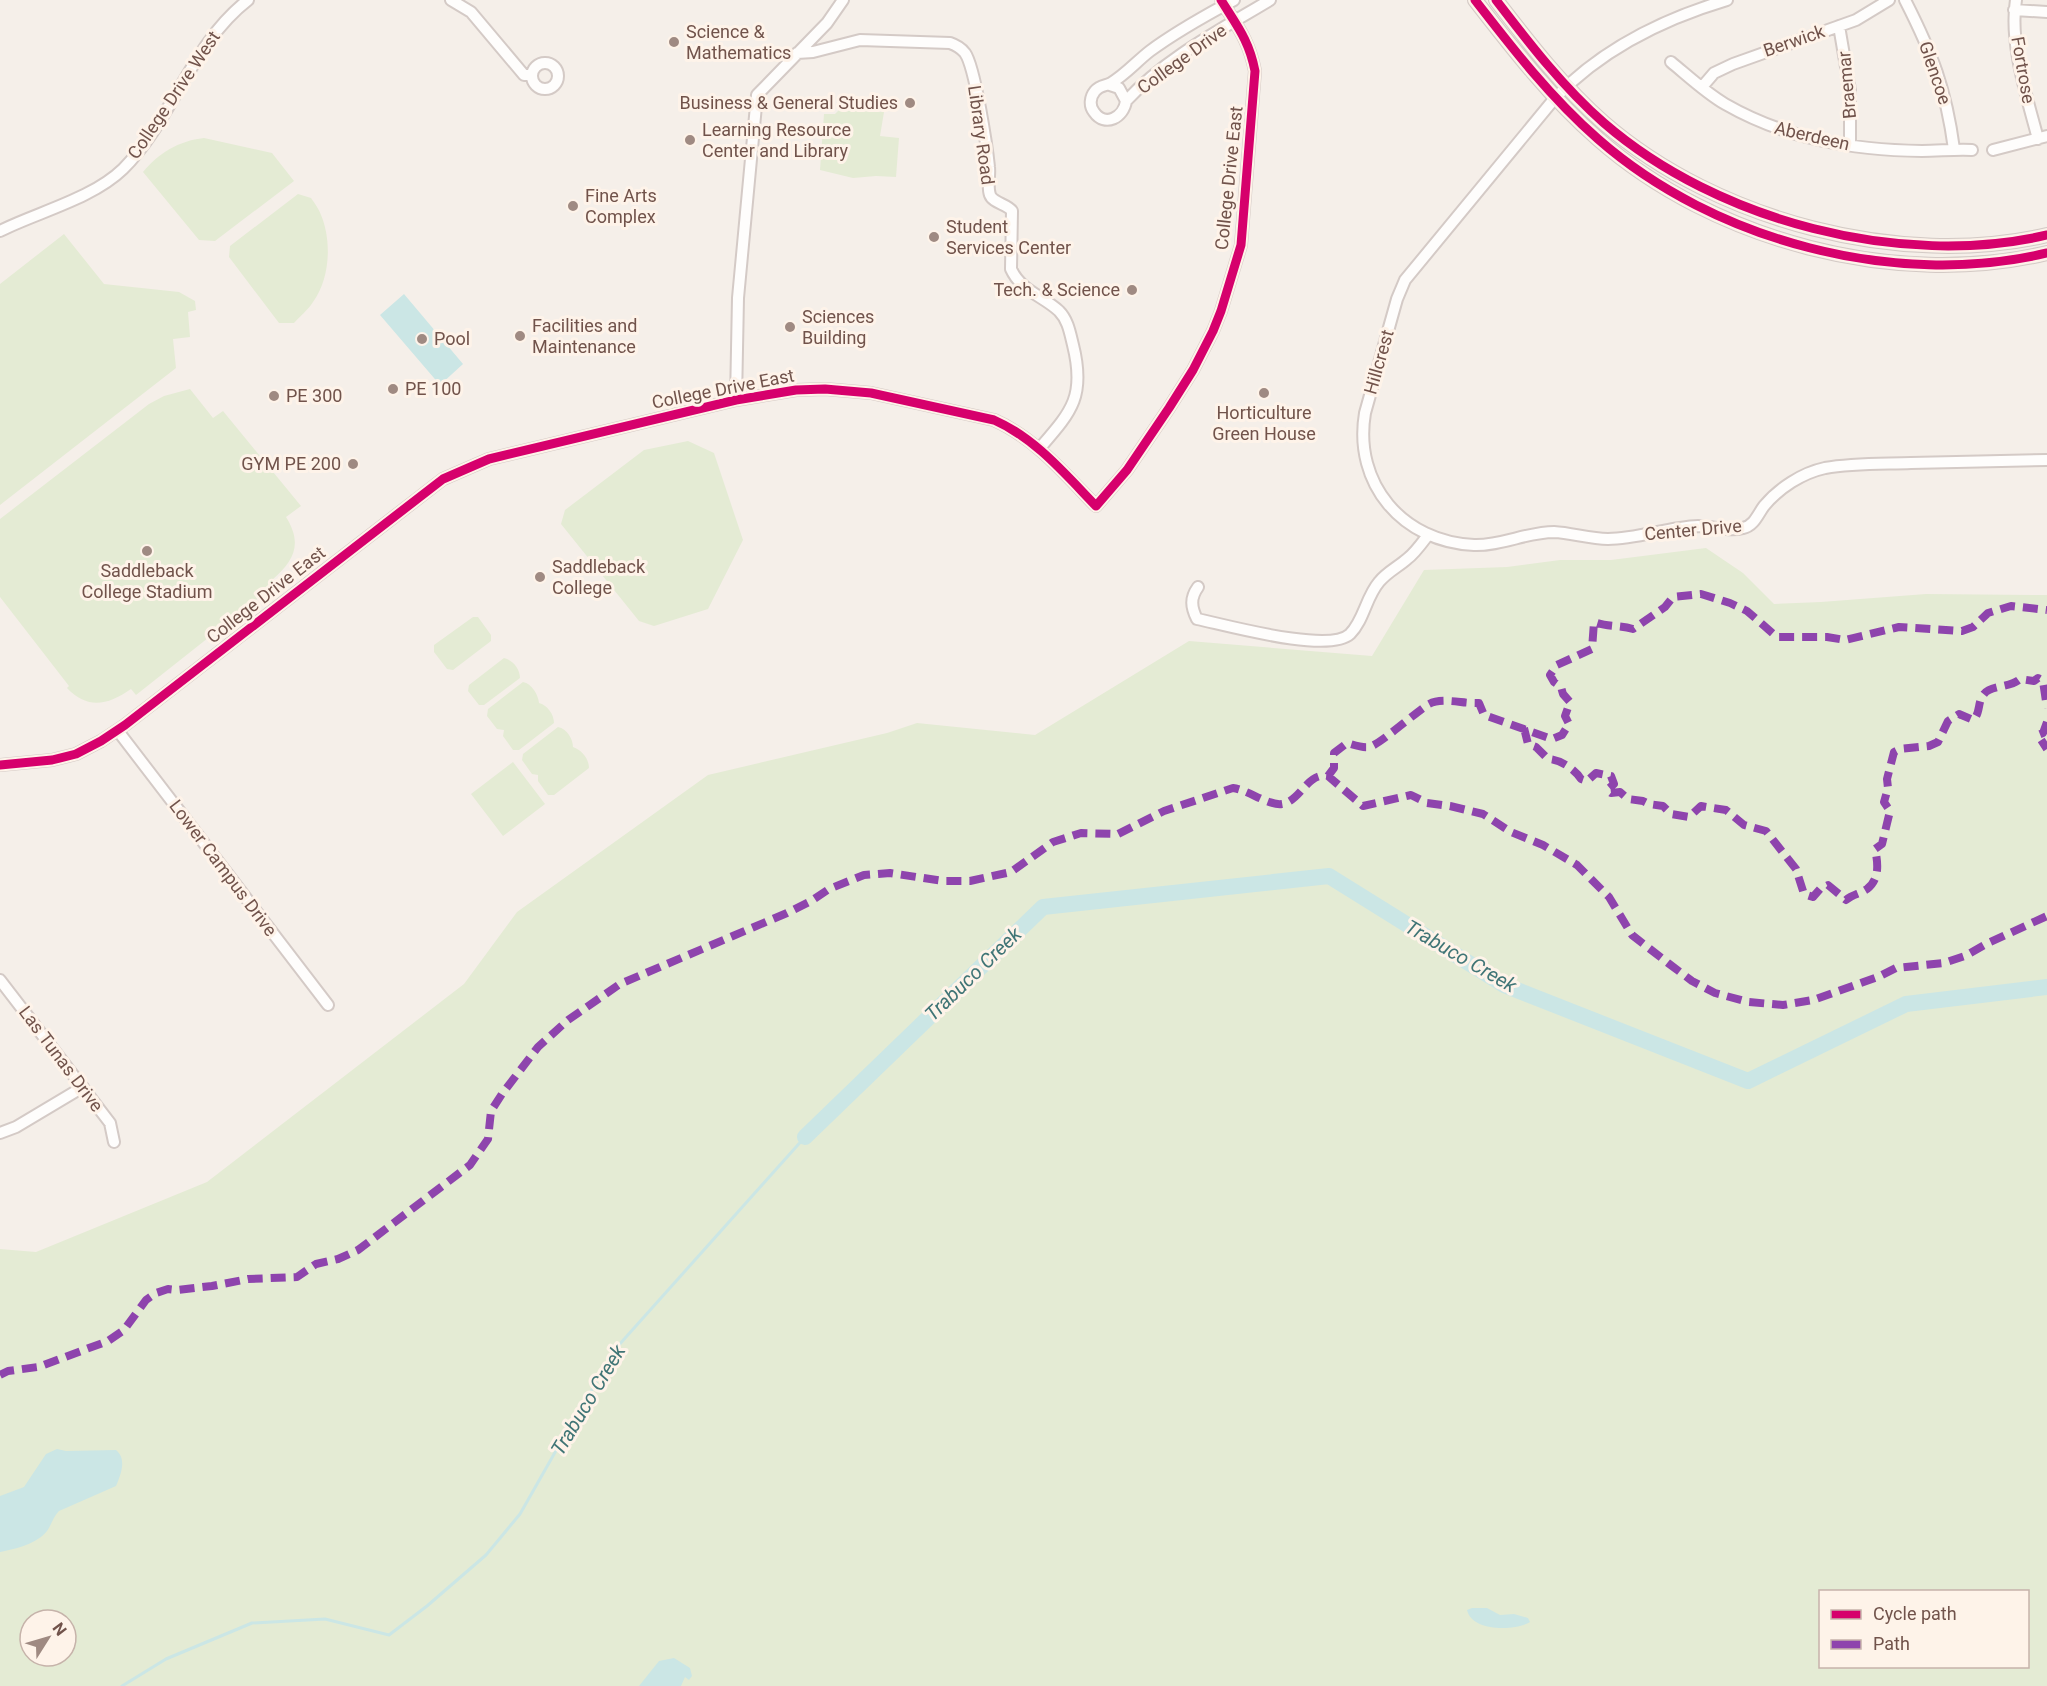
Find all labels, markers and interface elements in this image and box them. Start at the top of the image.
street label: College Drive [1133,19,1230,98]
street label: Berwick [1760,20,1828,61]
place label: Science & Mathematics [686,21,791,63]
street label: College Drive West [123,27,224,163]
marker: Science & Mathematics [667,35,681,49]
street label: Fortrose [2007,35,2040,105]
street label: Glencoe [1915,39,1956,107]
street label: Braemar [1833,50,1860,120]
street label: Library Road [964,84,999,186]
place label: Business & General Studies [679,92,898,113]
marker: Business & General Studies [903,96,917,110]
street label: College Drive East [1211,105,1247,251]
street label: Aberdeen [1772,117,1852,154]
place label: Learning Resource Center and Library [702,119,851,161]
marker: Learning Resource Center and Library [683,133,697,147]
place label: Fine Arts Complex [585,185,657,227]
marker: Fine Arts Complex [566,199,580,213]
place label: Student Services Center [946,216,1071,258]
marker: Student Services Center [927,230,941,244]
place label: Tech. & Science [993,279,1120,300]
marker: Tech. & Science [1125,283,1139,297]
place label: Sciences Building [802,306,874,348]
place label: Facilities and Maintenance [532,315,637,357]
marker: Sciences Building [783,320,797,334]
street label: Hillcrest [1359,327,1398,397]
place label: Pool [434,328,470,349]
marker: Facilities and Maintenance [513,329,527,343]
marker: Pool [415,332,429,346]
street label: College Drive East [650,364,796,413]
place label: PE 100 [405,378,461,399]
marker: PE 100 [386,382,400,396]
place label: PE 300 [286,385,342,406]
marker: Horticulture Green House [1257,386,1271,400]
marker: PE 300 [267,389,281,403]
place label: Horticulture Green House [1212,402,1316,444]
place label: GYM PE 200 [241,453,341,474]
marker: GYM PE 200 [346,457,360,471]
street label: Center Drive [1643,515,1743,544]
street label: College Drive East [202,542,329,647]
marker: Saddleback College Stadium [140,544,154,558]
place label: Saddleback College [552,556,646,598]
place label: Saddleback College Stadium [81,560,213,602]
marker: Saddleback College [533,570,547,584]
street label: Lower Campus Drive [165,795,281,940]
water label: Trabuco Creek [1401,914,1522,998]
water label: Trabuco Creek [920,921,1027,1026]
street label: Las Tunas Drive [15,1002,108,1116]
water label: Trabuco Creek [546,1339,631,1460]
legend [1819,1590,2029,1668]
text: Cycle path [1873,1603,1957,1624]
north arrow [18,1608,78,1668]
text: N [49,1619,71,1640]
text: Path [1873,1633,1910,1654]

